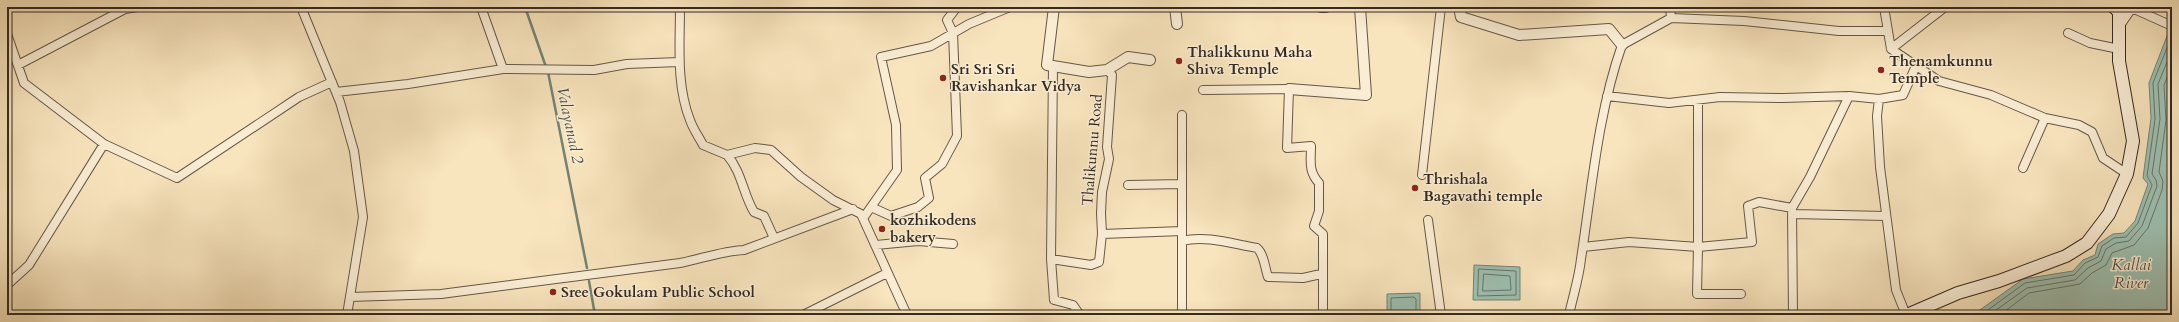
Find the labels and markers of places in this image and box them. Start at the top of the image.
place label: Thalikkunu Maha Shiva Temple [1187,42,1313,79]
place label: Thenamkunnu Temple [1889,51,1993,88]
marker: Thalikkunu Maha Shiva Temple [1174,56,1184,66]
place label: Sri Sri Sri Ravishankar Vidya [951,59,1082,96]
marker: Thenamkunnu Temple [1876,65,1886,75]
marker: Sri Sri Sri Ravishankar Vidya [938,73,948,83]
place label: Thrishala Bagavathi temple [1423,169,1543,206]
marker: Thrishala Bagavathi temple [1410,183,1420,193]
place label: kozhikodens bakery [890,210,976,247]
marker: kozhikodens bakery [877,224,887,234]
place label: Sree Gokulam Public School [561,282,756,302]
marker: Sree Gokulam Public School [548,287,558,297]

